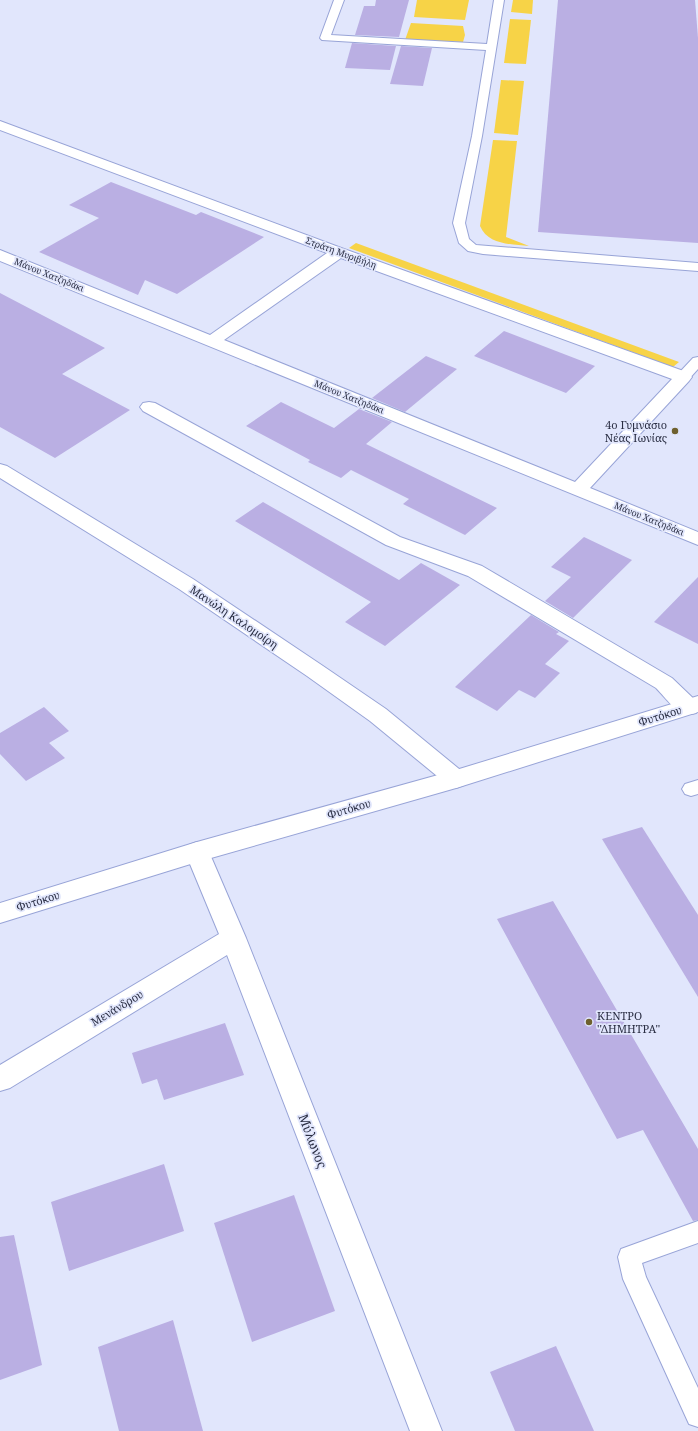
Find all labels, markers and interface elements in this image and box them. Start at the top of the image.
street label: Στράτη Μυριβήλη [304,234,378,271]
street label: Μάνου Χατζηδάκι [12,255,86,295]
street label: Μάνου Χατζηδάκι [312,377,386,417]
place label: 4ο Γυμνάσιο Νέας Ιωνίας [605,417,667,445]
marker: 4ο Γυμνάσιο Νέας Ιωνίας [670,426,680,436]
street label: Μάνου Χατζηδάκι [612,499,686,539]
street label: Μανώλη Καλομοίρη [187,581,281,652]
street label: Φυτόκου [636,702,683,729]
street label: Φυτόκου [325,795,372,822]
street label: Φυτόκου [14,887,61,914]
street label: Μενάνδρου [88,986,146,1029]
place label: ΚΕΝΤΡΟ ''ΔΗΜΗΤΡΑ'' [597,1008,660,1036]
marker: ΚΕΝΤΡΟ ''ΔΗΜΗΤΡΑ'' [584,1017,594,1027]
street label: Μύλωνος [294,1111,332,1171]

